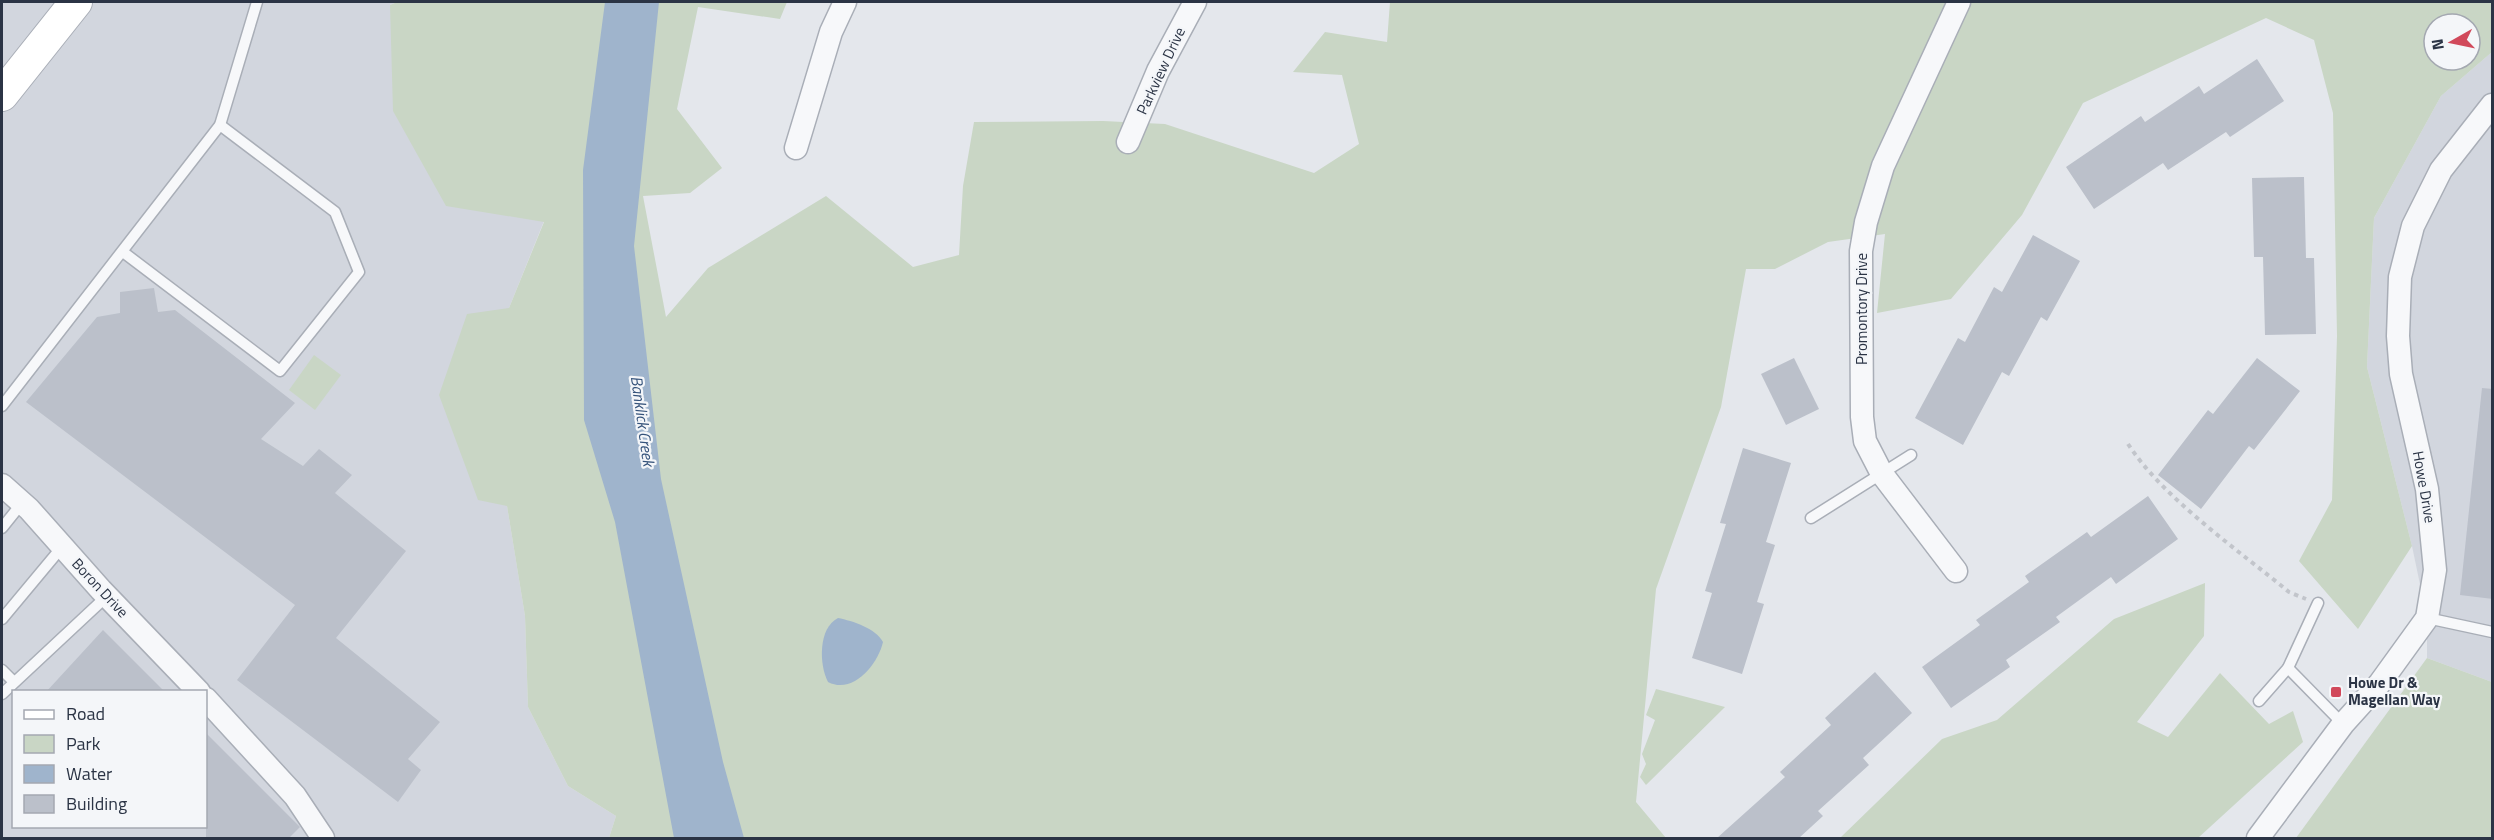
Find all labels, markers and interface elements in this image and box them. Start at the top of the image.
north arrow [2422,12,2482,72]
street label: Parkview Drive [1130,23,1191,118]
text: N [2424,37,2450,52]
street label: Promontory Drive [1850,253,1873,365]
water label: Banklick Creek [625,374,661,470]
street label: Howe Drive [2407,449,2442,525]
street label: Boron Drive [67,553,134,623]
place label: Howe Dr & Magellan Way [2348,671,2441,711]
marker: Howe Dr & Magellan Way [2329,685,2343,699]
legend [12,690,207,828]
text: Road [66,700,105,727]
text: Park [66,730,101,757]
text: Water [66,760,112,787]
text: Building [66,790,127,817]

